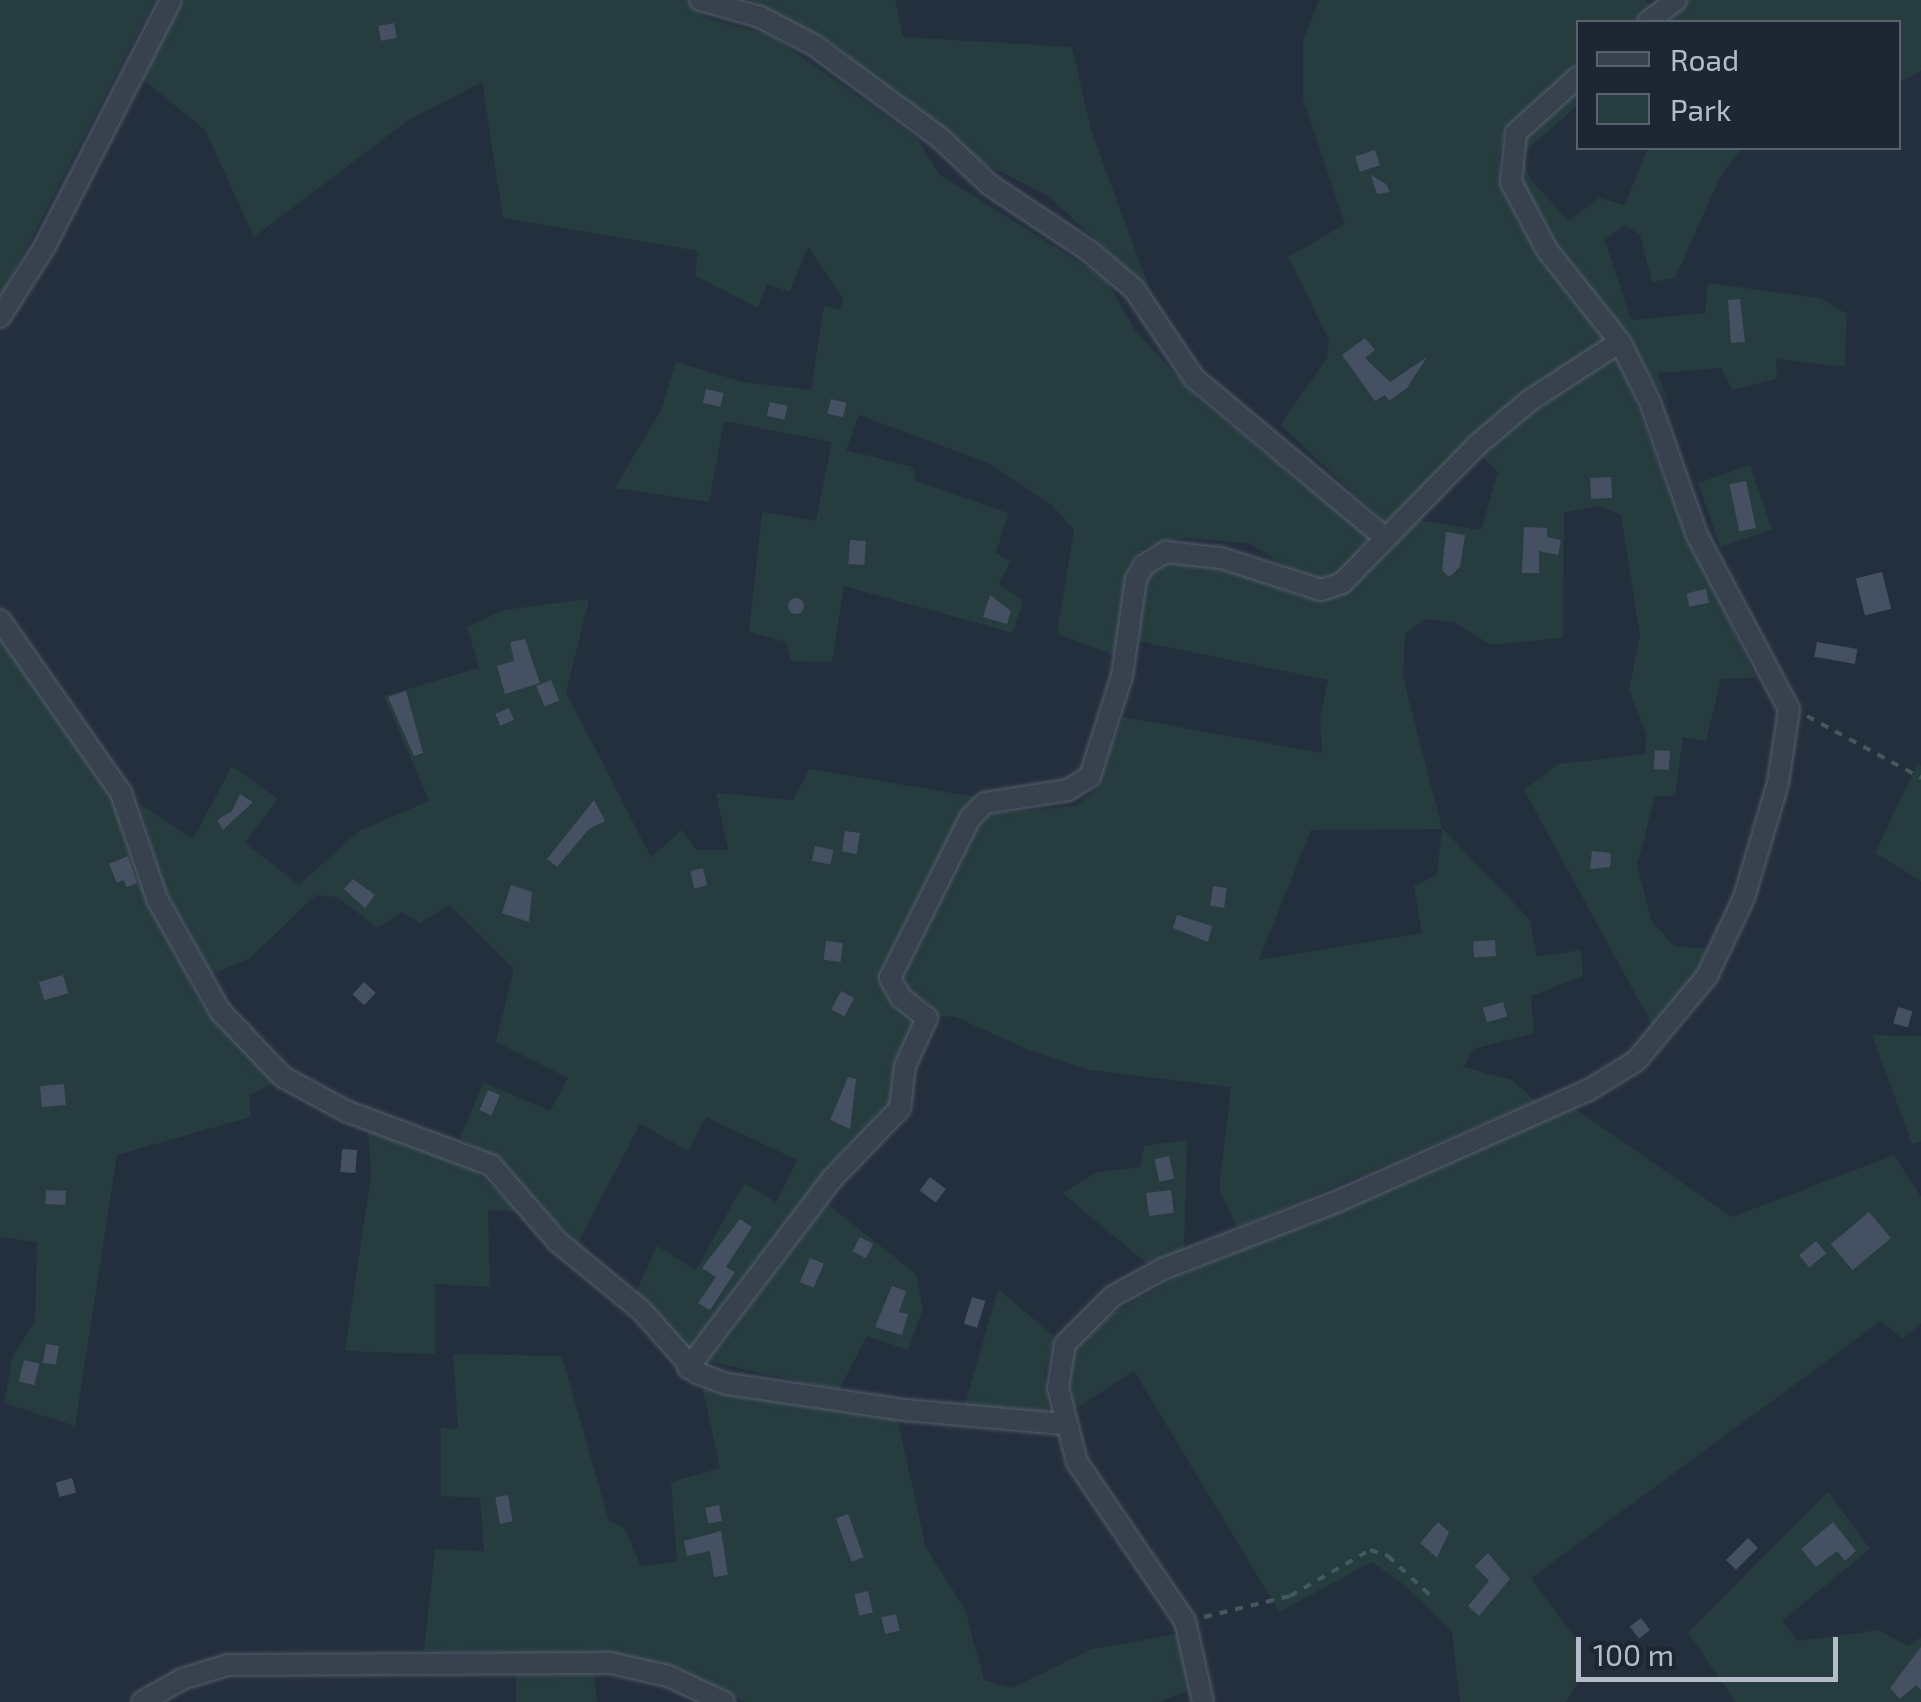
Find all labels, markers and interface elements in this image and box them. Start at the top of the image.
legend [1576,20,1901,150]
text: Road [1670,41,1739,77]
text: Park [1670,91,1731,127]
scale bar [1581,1617,1844,1679]
text: 100 m [1593,1636,1674,1672]

